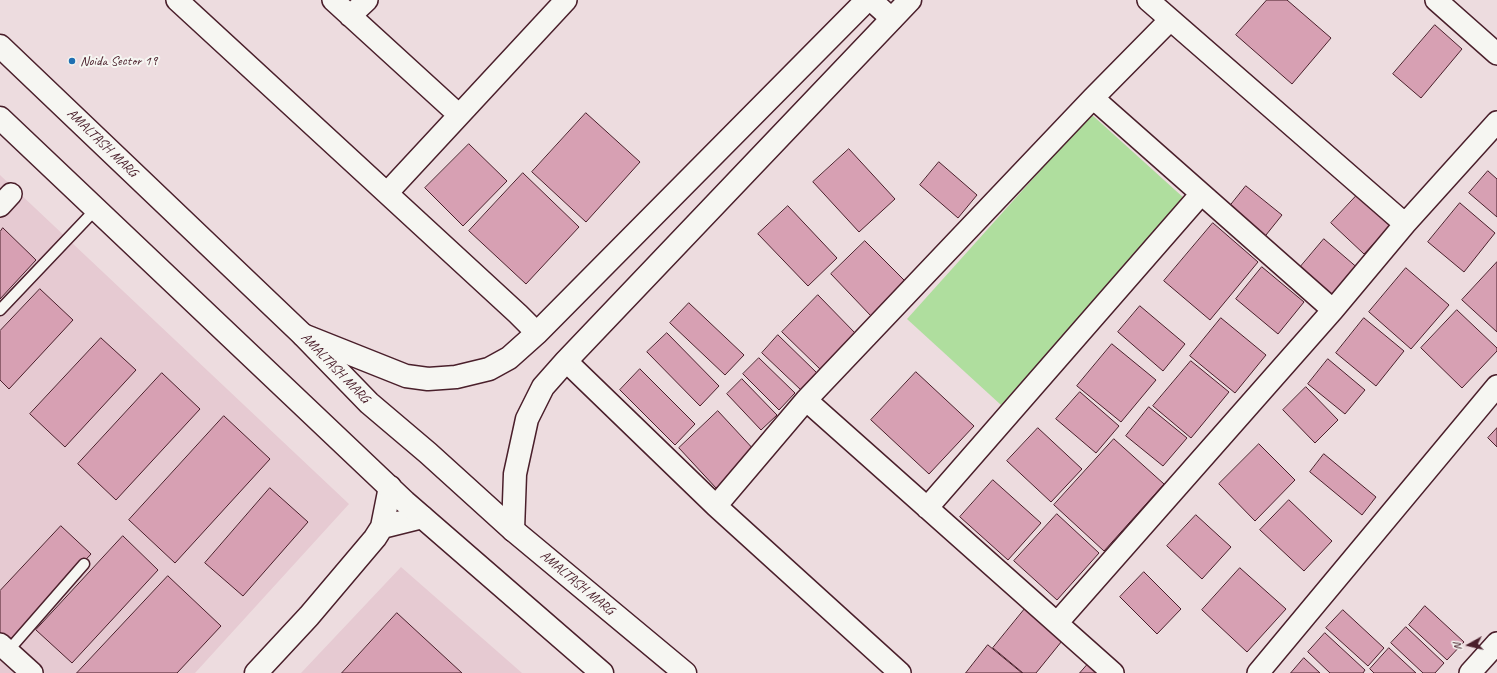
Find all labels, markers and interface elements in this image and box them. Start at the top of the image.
place label: Noida Sector 19 [80,53,157,69]
marker: Noida Sector 19 [67,56,77,66]
street label: AMALTASH MARG [63,105,141,181]
street label: AMALTASH MARG [297,329,373,407]
street label: AMALTASH MARG [537,547,617,619]
north arrow [1449,625,1489,665]
text: N [1450,642,1465,651]

